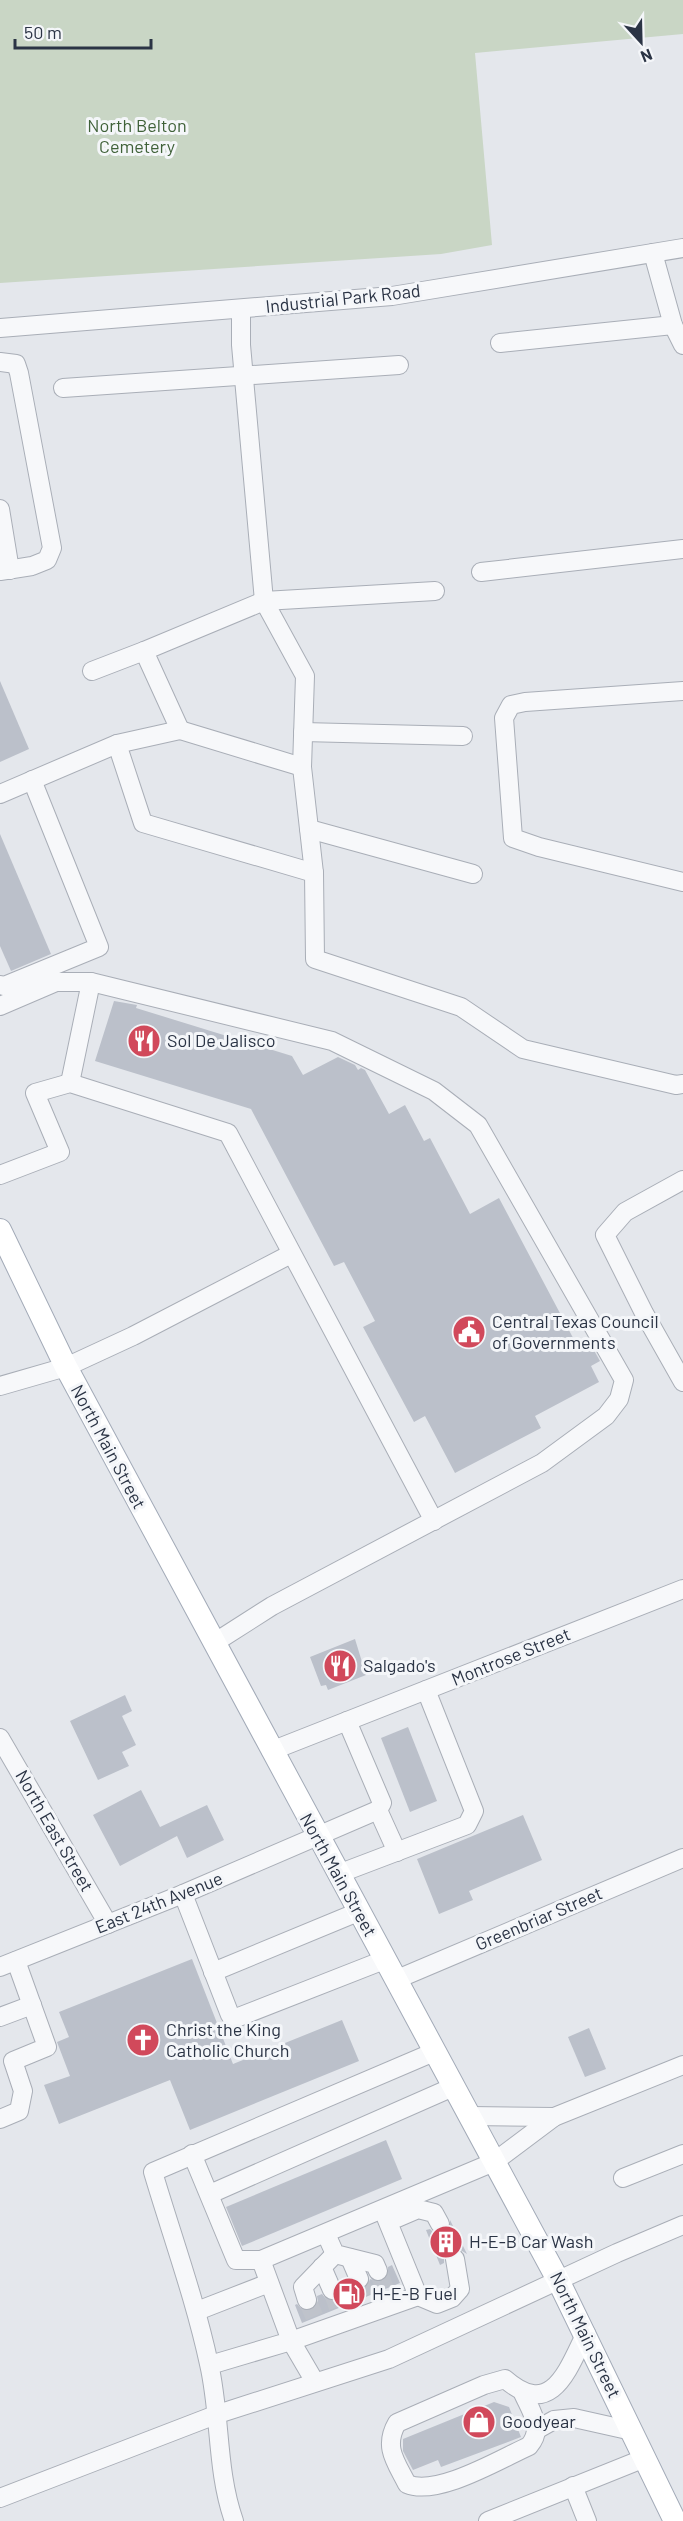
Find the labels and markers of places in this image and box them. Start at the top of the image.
restaurant icon: Sol De Jalisco [126,1023,162,1059]
place label: Sol De Jalisco [167,1029,275,1051]
place label: Central Texas Council of Governments [492,1310,659,1353]
public building icon: Central Texas Council of Governments [451,1314,487,1350]
restaurant icon: Salgado's [322,1648,358,1684]
place label: Salgado's [363,1654,436,1676]
place label: Christ the King Catholic Church [166,2018,289,2061]
church icon: Christ the King Catholic Church [125,2022,161,2058]
building icon: H-E-B Car Wash [428,2224,464,2260]
place label: H-E-B Car Wash [469,2230,593,2252]
fuel station icon: H-E-B Fuel [331,2276,367,2312]
place label: H-E-B Fuel [372,2282,457,2304]
shop icon: Goodyear [461,2404,497,2440]
place label: Goodyear [502,2410,576,2432]

